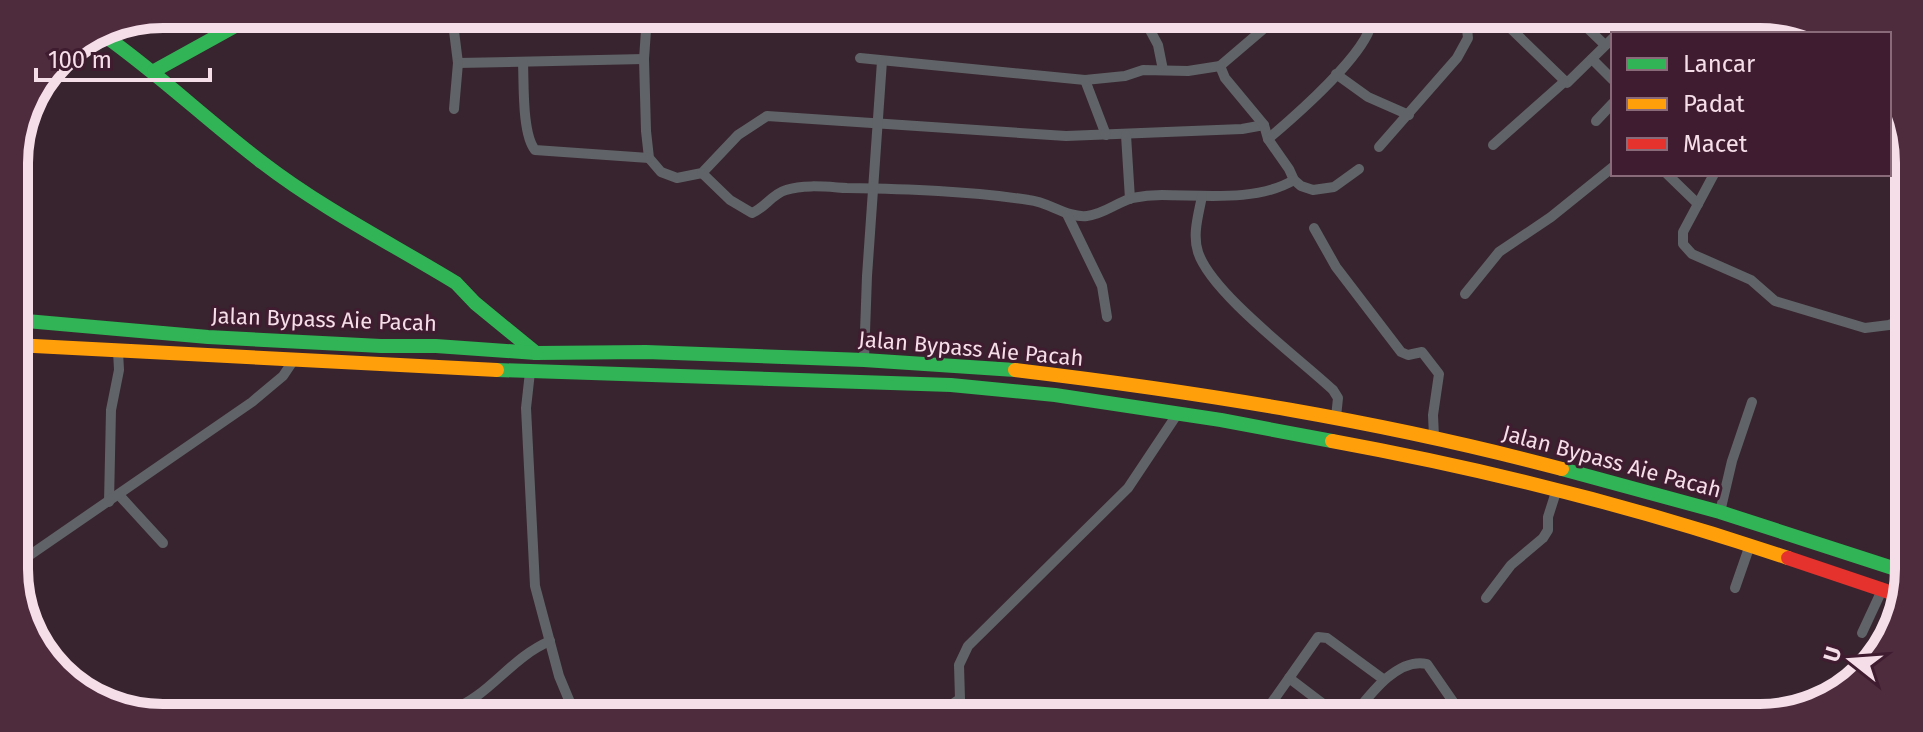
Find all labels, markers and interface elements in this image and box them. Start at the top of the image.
scale bar [36,32,210,82]
legend [1611,32,1891,176]
text: 100 m [48,46,112,74]
text: Lancar [1683,50,1756,78]
text: Padat [1683,90,1745,118]
text: Macet [1683,130,1748,158]
street label: Jalan Bypass Aie Pacah [211,302,437,337]
street label: Jalan Bypass Aie Pacah [857,325,1085,372]
street label: Jalan Bypass Aie Pacah [1499,419,1724,504]
north arrow [1811,620,1891,700]
text: U [1817,644,1847,665]

